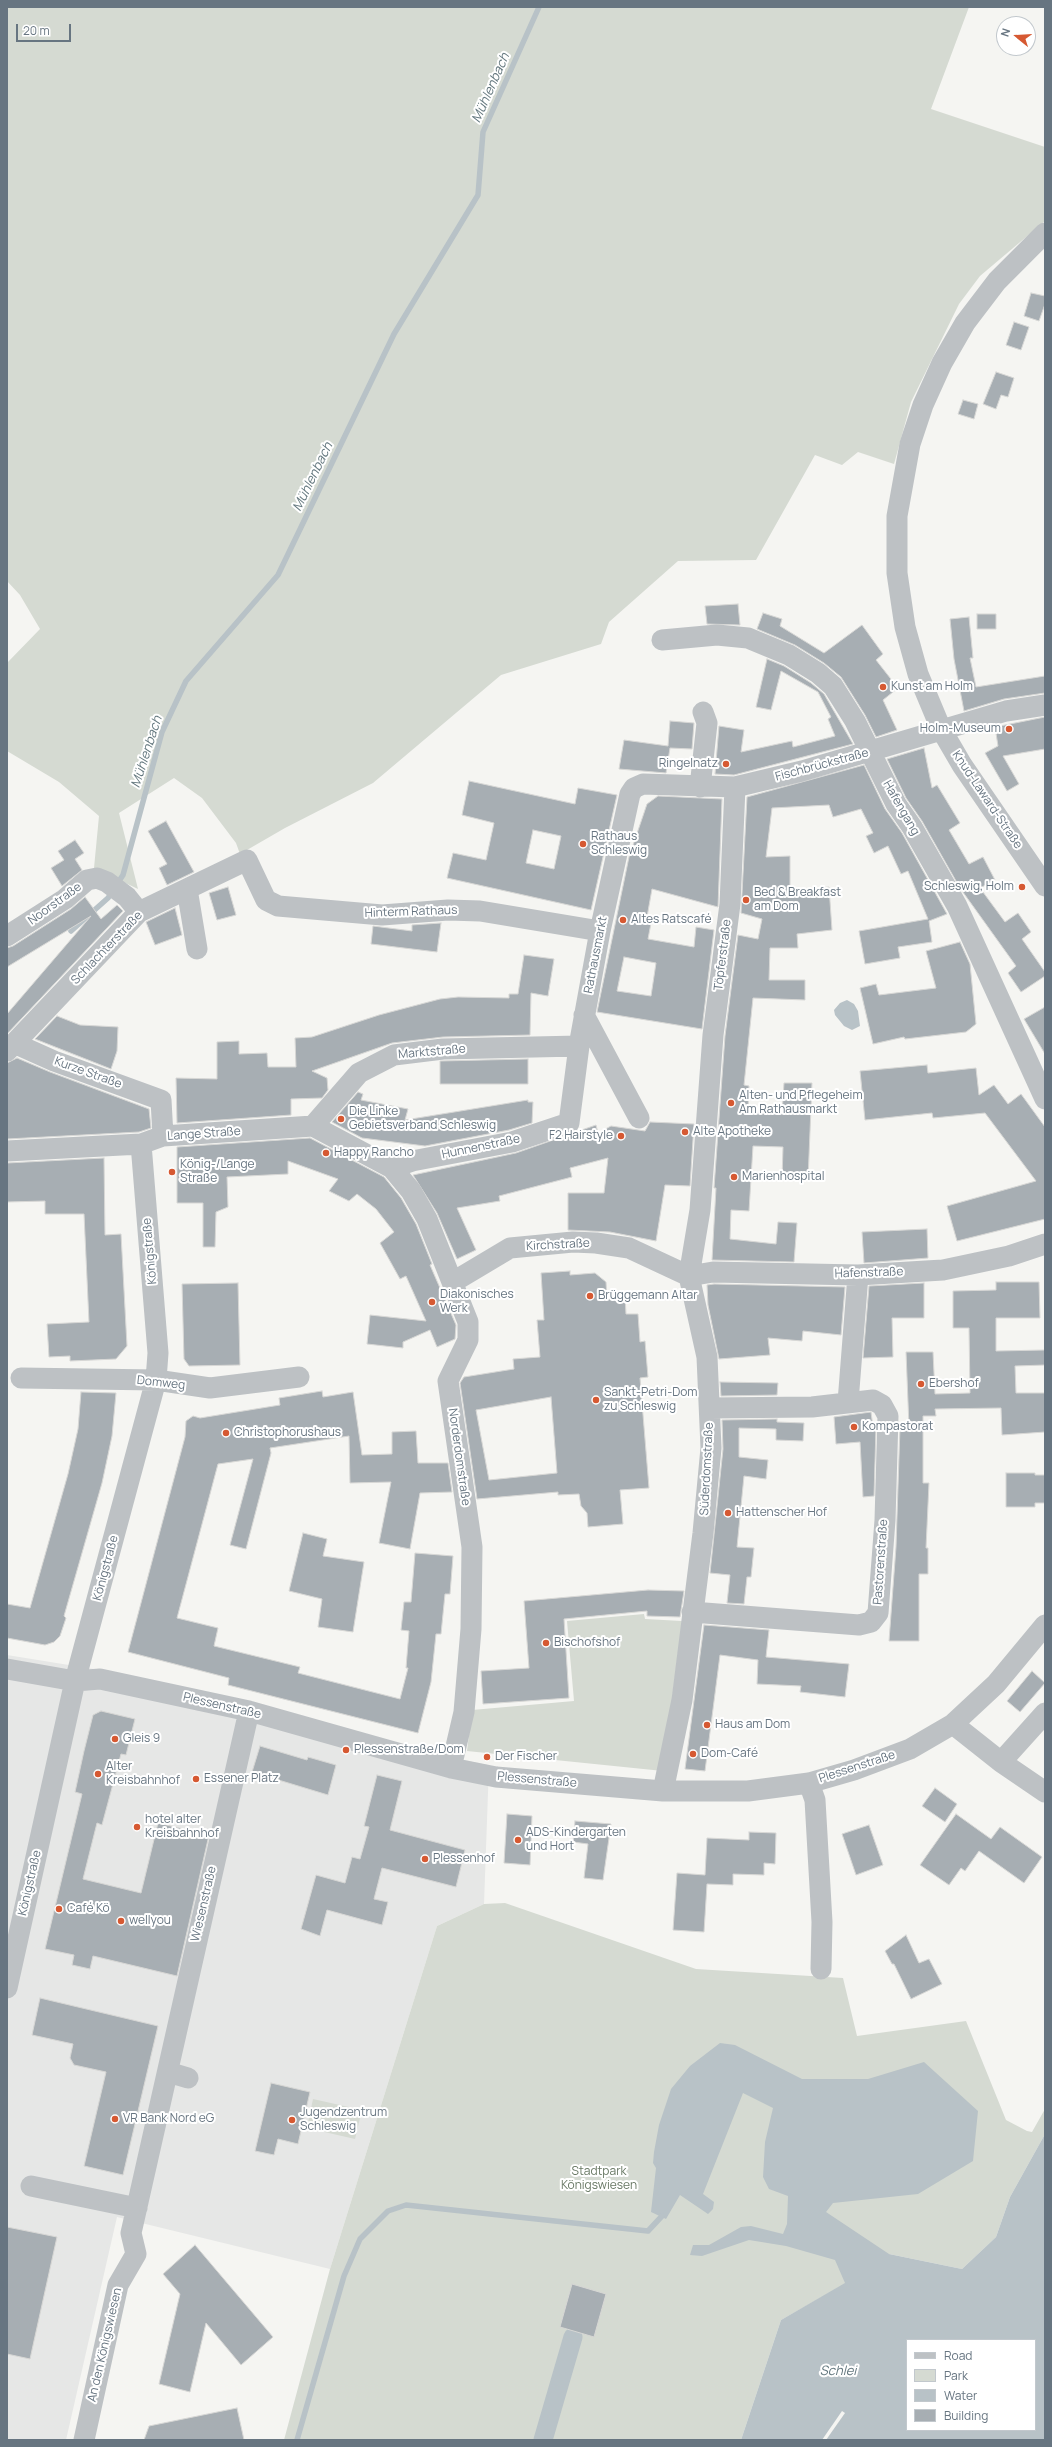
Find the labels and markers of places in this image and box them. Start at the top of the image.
place label: Kunst am Holm [891,680,973,694]
marker: Kunst am Holm [878,682,888,692]
place label: Holm-Museum [920,722,1001,736]
marker: Holm-Museum [1004,724,1014,734]
place label: Ringelnatz [659,757,718,771]
marker: Ringelnatz [721,759,731,769]
place label: Rathaus Schleswig [591,830,647,858]
marker: Rathaus Schleswig [578,839,588,849]
place label: Schleswig, Holm [924,880,1014,894]
marker: Schleswig, Holm [1017,882,1027,892]
place label: Bed & Breakfast am Dom [754,886,841,914]
marker: Bed & Breakfast am Dom [741,895,751,905]
place label: Altes Ratscafé [631,913,712,927]
marker: Altes Ratscafé [618,915,628,925]
place label: Alten- und Pflegeheim Am Rathausmarkt [739,1089,863,1117]
marker: Alten- und Pflegeheim Am Rathausmarkt [726,1098,736,1108]
place label: Die Linke Gebietsverband Schleswig [349,1105,496,1133]
marker: Die Linke Gebietsverband Schleswig [336,1114,346,1124]
place label: Alte Apotheke [693,1125,771,1139]
marker: Alte Apotheke [680,1127,690,1137]
place label: F2 Hairstyle [549,1129,613,1143]
marker: F2 Hairstyle [616,1131,626,1141]
place label: Happy Rancho [334,1146,414,1160]
marker: Happy Rancho [321,1148,331,1158]
place label: König-/Lange Straße [180,1158,255,1186]
marker: König-/Lange Straße [167,1167,177,1177]
place label: Marienhospital [742,1170,824,1184]
marker: Marienhospital [729,1172,739,1182]
place label: Diakonisches Werk [440,1288,514,1316]
place label: Brüggemann Altar [598,1289,698,1303]
marker: Brüggemann Altar [585,1291,595,1301]
marker: Diakonisches Werk [427,1297,437,1307]
place label: Ebershof [929,1377,979,1391]
marker: Ebershof [916,1379,926,1389]
place label: Sankt-Petri-Dom zu Schleswig [604,1386,698,1414]
marker: Sankt-Petri-Dom zu Schleswig [591,1395,601,1405]
place label: Kompastorat [862,1420,933,1434]
marker: Kompastorat [849,1422,859,1432]
place label: Christophorushaus [234,1426,341,1440]
marker: Christophorushaus [221,1428,231,1438]
place label: Hattenscher Hof [736,1506,827,1520]
marker: Hattenscher Hof [723,1508,733,1518]
place label: Bischofshof [554,1636,620,1650]
marker: Bischofshof [541,1638,551,1648]
place label: Haus am Dom [715,1718,790,1732]
marker: Haus am Dom [702,1720,712,1730]
place label: Gleis 9 [123,1732,160,1746]
marker: Gleis 9 [110,1734,120,1744]
place label: Plessenstraße/Dom [354,1743,464,1757]
marker: Plessenstraße/Dom [341,1745,351,1755]
place label: Dom-Café [701,1747,758,1761]
marker: Dom-Café [688,1749,698,1759]
place label: Der Fischer [495,1750,557,1764]
marker: Der Fischer [482,1752,492,1762]
place label: Alter Kreisbahnhof [106,1760,180,1788]
marker: Alter Kreisbahnhof [93,1769,103,1779]
place label: Essener Platz [204,1772,279,1786]
marker: Essener Platz [191,1774,201,1784]
place label: hotel alter Kreisbahnhof [145,1813,219,1841]
marker: hotel alter Kreisbahnhof [132,1822,142,1832]
place label: ADS-Kindergarten und Hort [526,1826,626,1854]
marker: ADS-Kindergarten und Hort [513,1835,523,1845]
place label: Plessenhof [433,1852,495,1866]
marker: Plessenhof [420,1854,430,1864]
place label: Café Kö [67,1902,110,1916]
marker: Café Kö [54,1904,64,1914]
place label: wellyou [129,1914,171,1928]
marker: wellyou [116,1916,126,1926]
place label: Jugendzentrum Schleswig [300,2106,387,2134]
place label: VR Bank Nord eG [123,2112,214,2126]
marker: VR Bank Nord eG [110,2114,120,2124]
marker: Jugendzentrum Schleswig [287,2115,297,2125]

